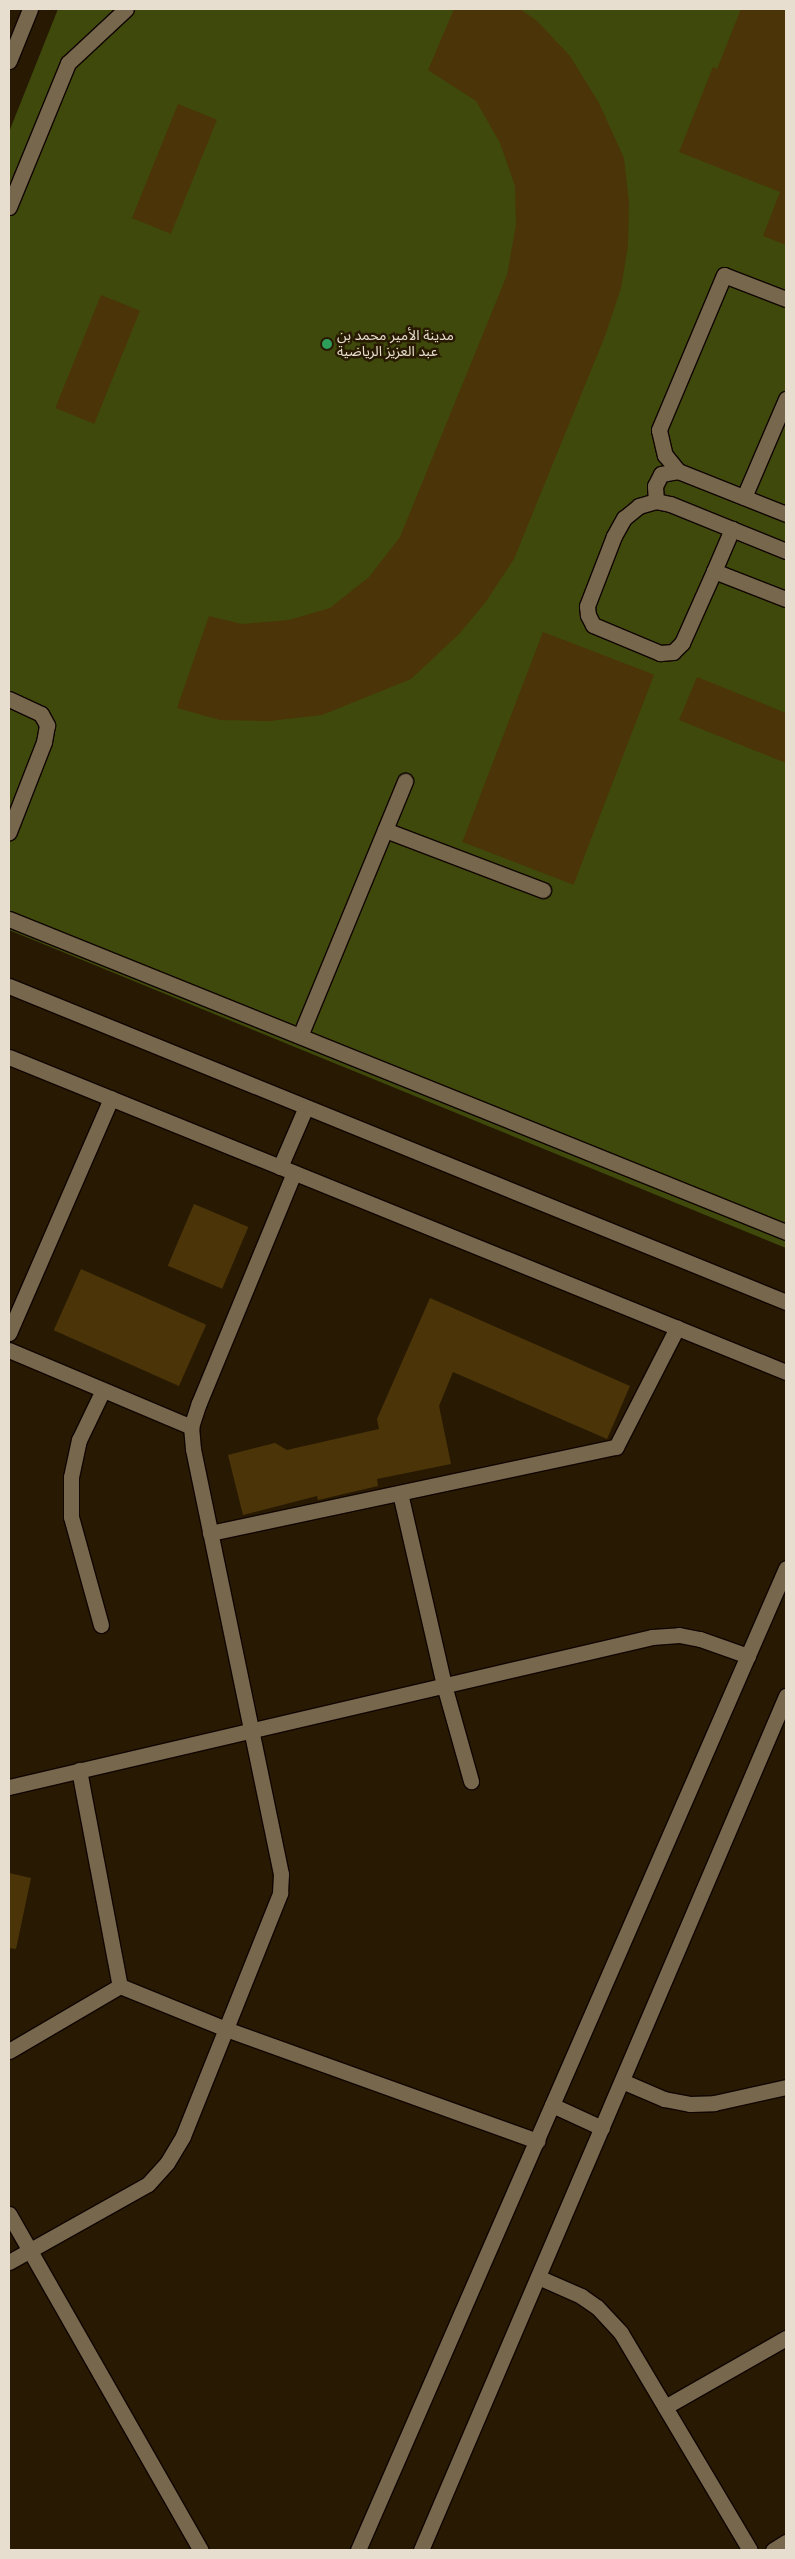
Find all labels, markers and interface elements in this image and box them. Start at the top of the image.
place label: مدينة الأمير محمد بن عبد العزيز الرياضية [337,328,454,361]
marker: مدينة الأمير محمد بن عبد العزيز الرياضية [321,338,333,350]

